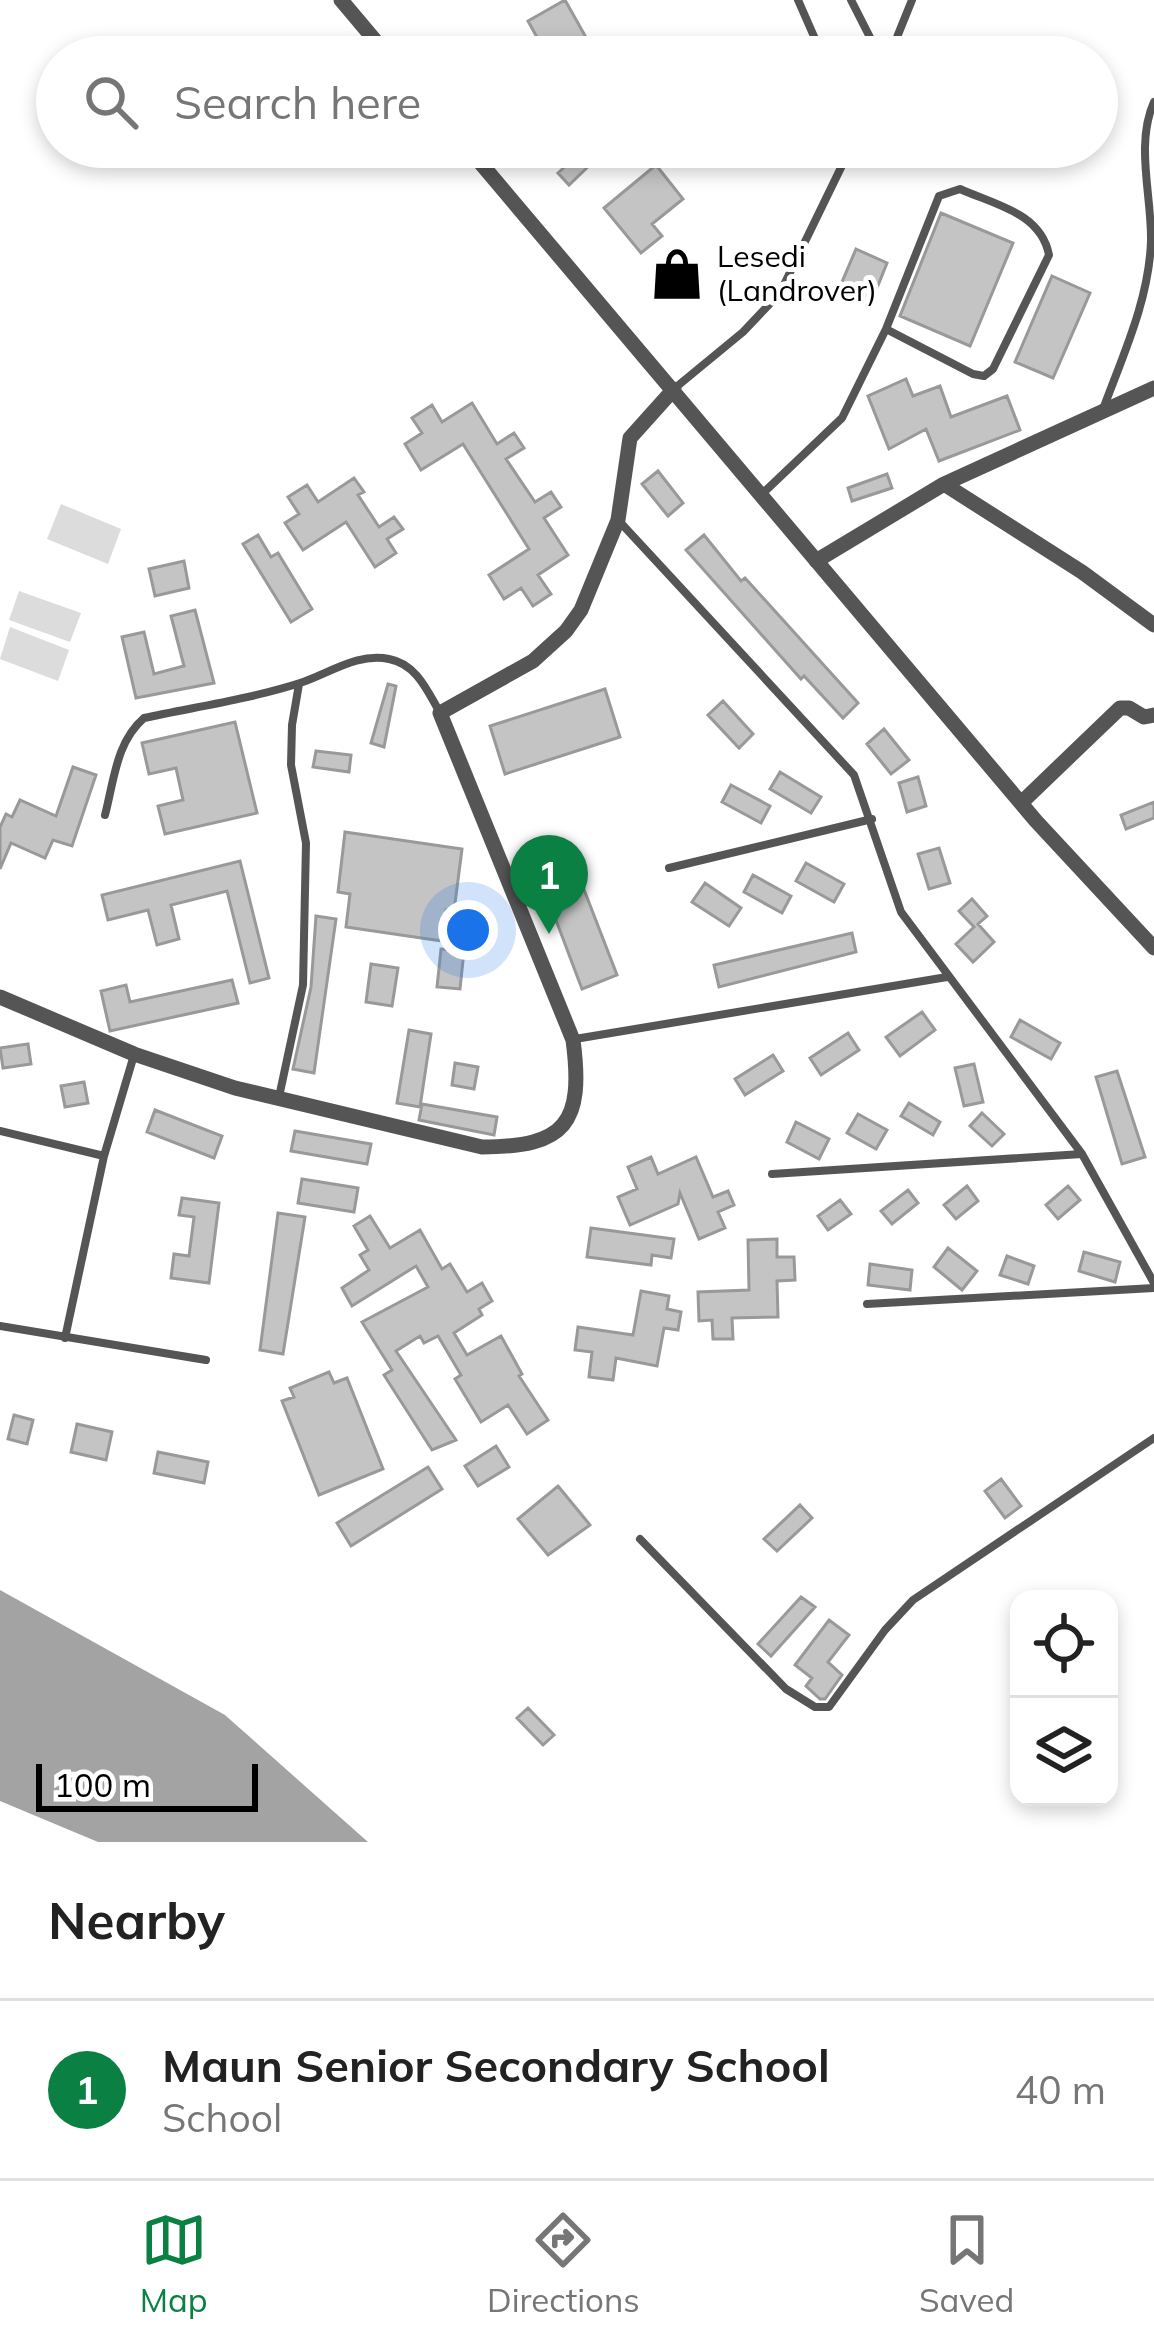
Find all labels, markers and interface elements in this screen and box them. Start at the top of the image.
search box [36,36,1118,168]
icon: search [78,69,144,135]
text: Search here [174,74,421,130]
place label: Lesedi (Landrover) [717,237,877,309]
shop icon: Lesedi (Landrover) [648,245,706,303]
pin: 1 [510,835,588,934]
your location [438,900,498,960]
map controls [1010,1590,1118,1806]
button: locate [1010,1590,1118,1698]
button: layers [1010,1698,1118,1806]
scale bar [36,1758,258,1811]
text: 100 m [54,1764,151,1805]
text: Nearby [48,1888,225,1952]
text: Maun Senior Secondary School [162,2037,830,2093]
text: 1 [75,2065,99,2114]
text: 40 m [1015,2065,1106,2114]
text: School [162,2093,282,2142]
tab: Map [140,2207,208,2320]
tab: Directions [487,2207,640,2320]
tab: Saved [919,2207,1014,2320]

